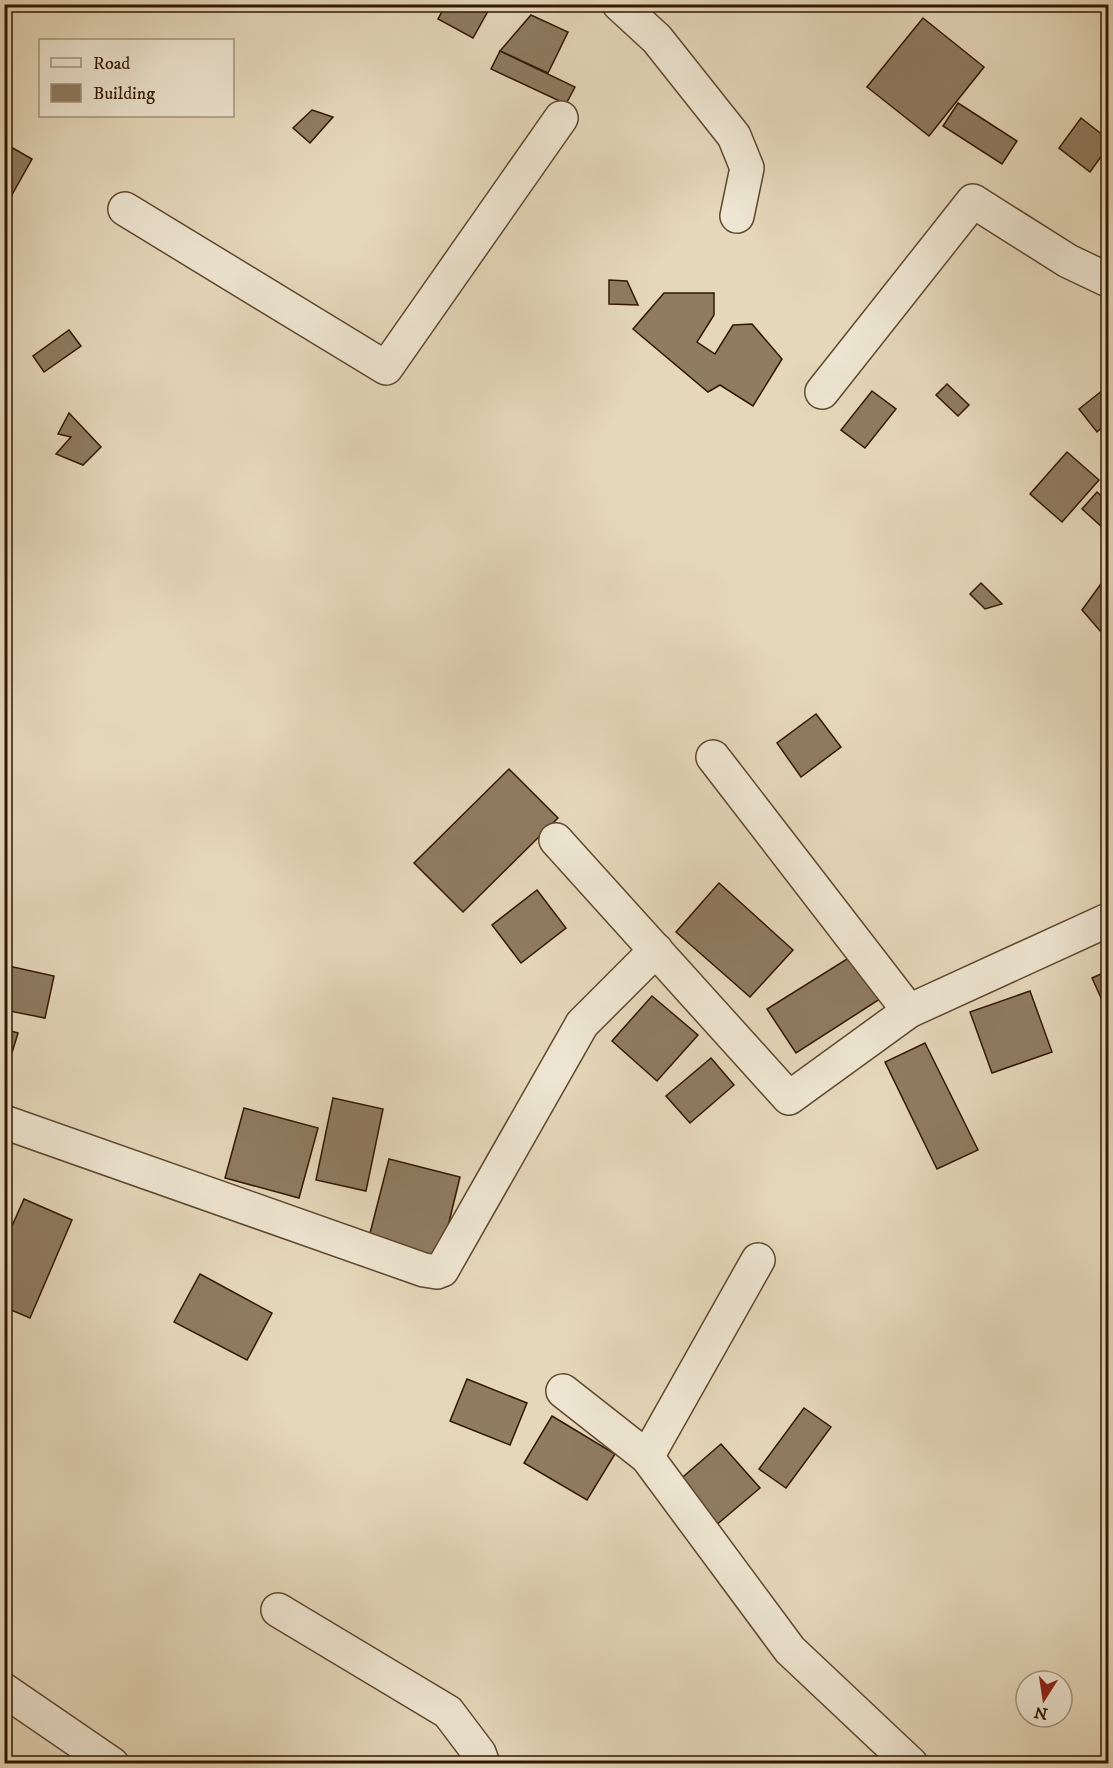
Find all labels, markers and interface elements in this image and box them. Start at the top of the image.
legend [39,39,234,117]
text: Road [93,53,130,75]
text: Building [93,83,155,105]
north arrow [1014,1669,1074,1729]
text: N [1033,1702,1050,1724]

